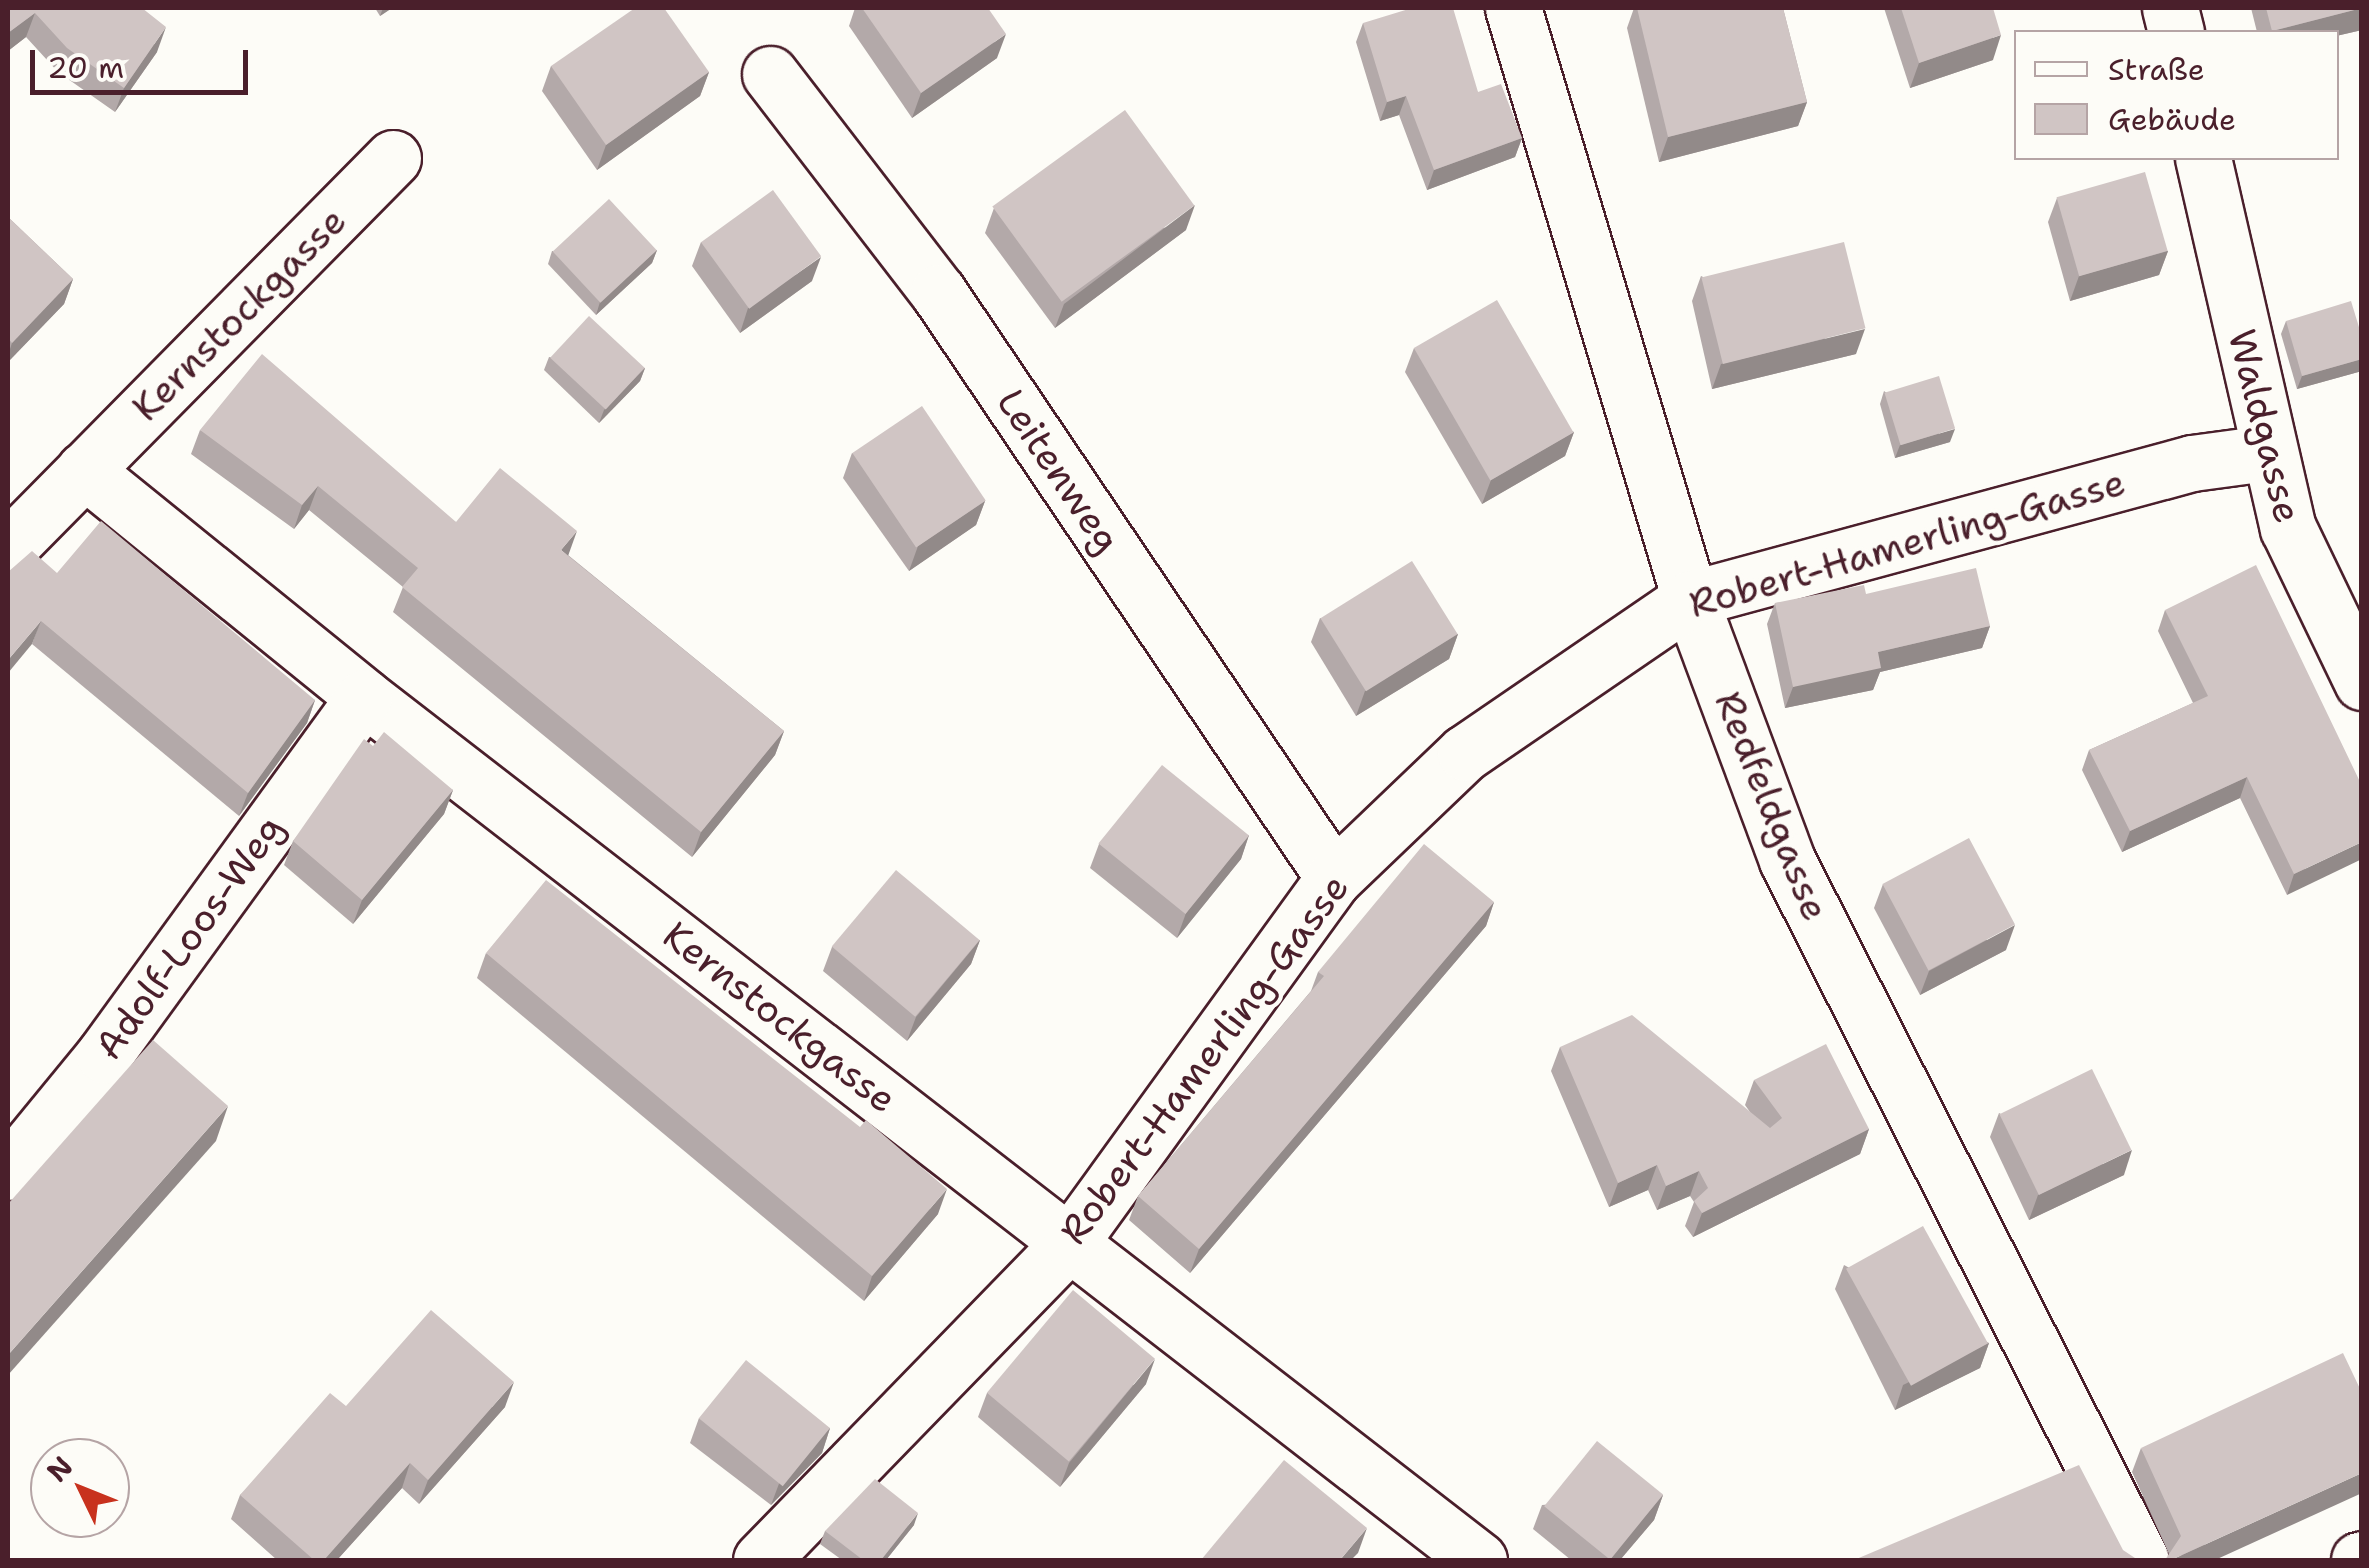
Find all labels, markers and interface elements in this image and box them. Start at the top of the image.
scale bar [35,30,252,92]
legend [2014,30,2339,160]
text: 20 m [47,47,124,88]
text: Straße [2108,49,2205,90]
text: Gebäude [2108,99,2236,140]
street label: Kernstockgasse [123,198,355,430]
street label: Waldgasse [2219,325,2311,527]
street label: Leitenweg [988,380,1130,562]
street label: Robert-Hamerling-Gasse [1684,459,2130,627]
street label: Redfeldgasse [1705,685,1839,927]
street label: Adolf-Loos-Weg [85,806,293,1068]
street label: Robert-Hamerling-Gasse [1050,865,1358,1253]
street label: Kernstockgasse [654,912,906,1122]
north arrow [30,1438,130,1538]
text: N [38,1448,81,1490]

